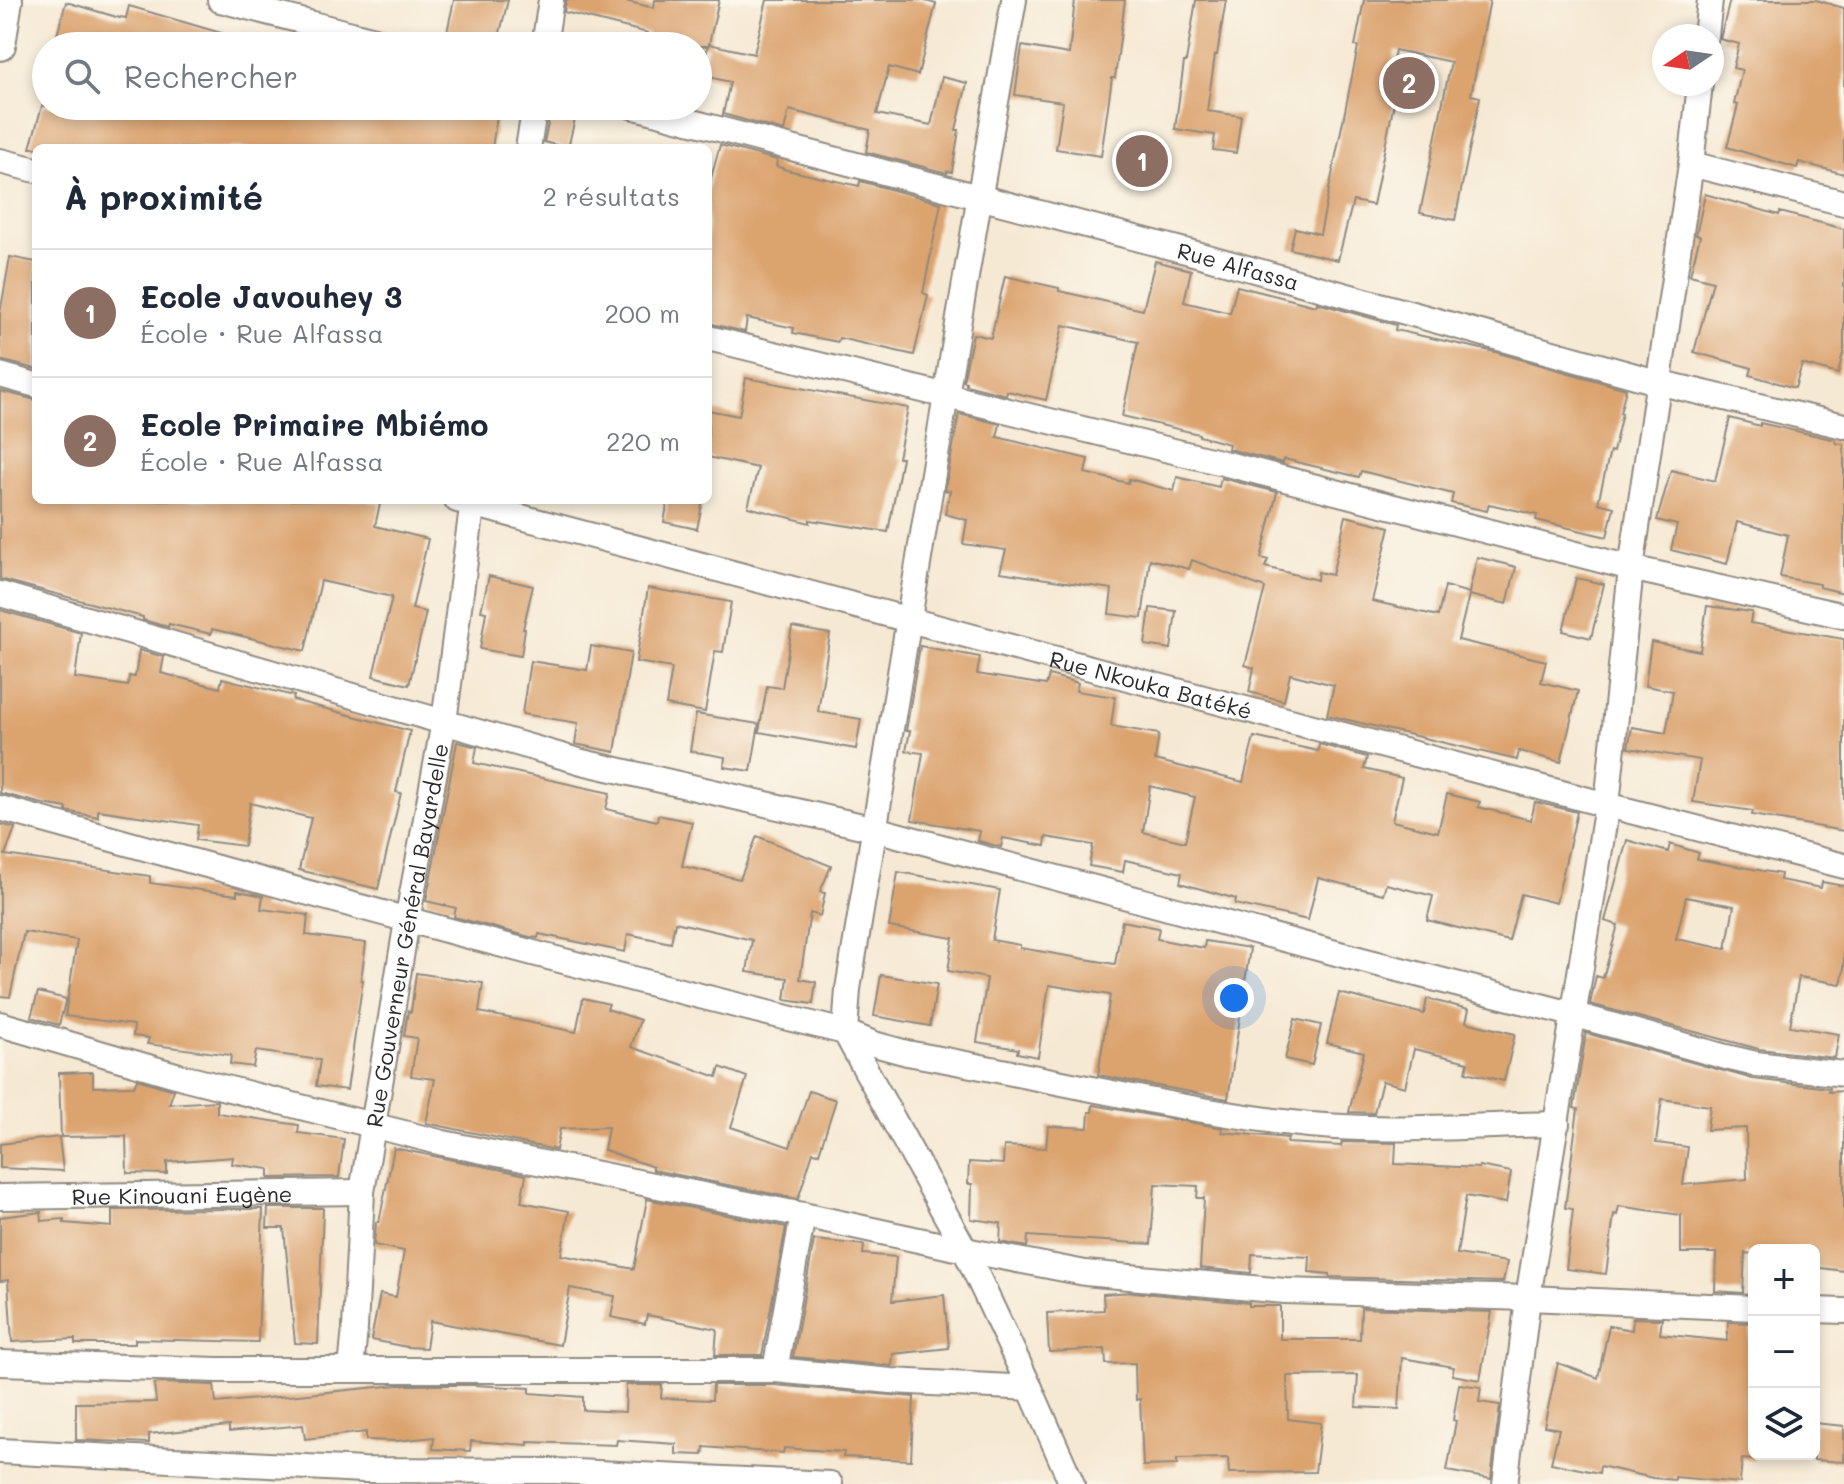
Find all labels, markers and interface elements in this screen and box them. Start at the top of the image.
north arrow [1652,24,1724,96]
search box [32,32,712,120]
pin: 2 [1383,53,1435,113]
icon: search [60,54,104,98]
text: Rechercher [124,56,298,96]
pin: 1 [1116,131,1168,191]
text: À proximité [64,174,263,219]
text: 2 résultats [542,179,680,213]
street label: Rue Alfassa [1174,235,1302,296]
text: Ecole Javouhey 3 [140,276,402,316]
text: 1 [84,296,96,330]
text: 200 m [604,296,680,330]
text: École · Rue Alfassa [140,316,384,350]
text: Ecole Primaire Mbiémo [140,404,488,444]
text: 2 [83,424,97,458]
text: 220 m [606,424,680,458]
text: École · Rue Alfassa [140,444,384,478]
street label: Rue Nkouka Batéké [1047,643,1255,725]
street label: Rue Gouverneur Général Bayardelle [358,741,454,1129]
your location [1214,978,1254,1018]
street label: Rue Kinouani Eugène [71,1178,293,1211]
map controls [1748,1244,1820,1460]
button: + [1748,1244,1820,1316]
button: − [1748,1316,1820,1388]
button: layers [1748,1388,1820,1460]

